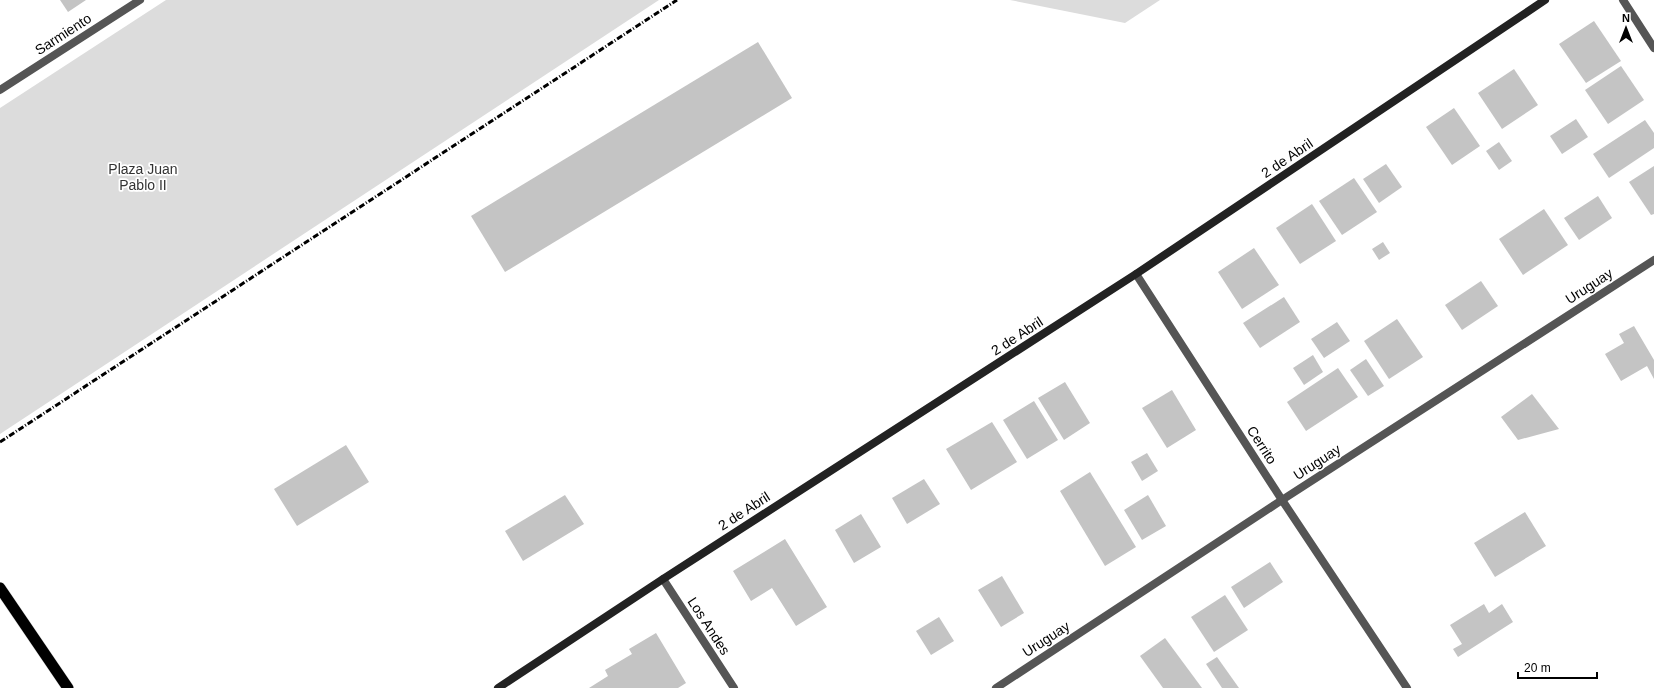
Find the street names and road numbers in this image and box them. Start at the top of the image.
street label: Sarmiento [32,10,94,58]
street label: 2 de Abril [1258,135,1316,181]
street label: Uruguay [1562,265,1616,307]
street label: 2 de Abril [988,313,1046,359]
street label: Cerrito [1244,423,1280,467]
street label: Uruguay [1290,441,1344,483]
street label: 2 de Abril [715,488,773,534]
street label: Los Andes [684,594,734,658]
street label: Uruguay [1019,618,1073,660]

